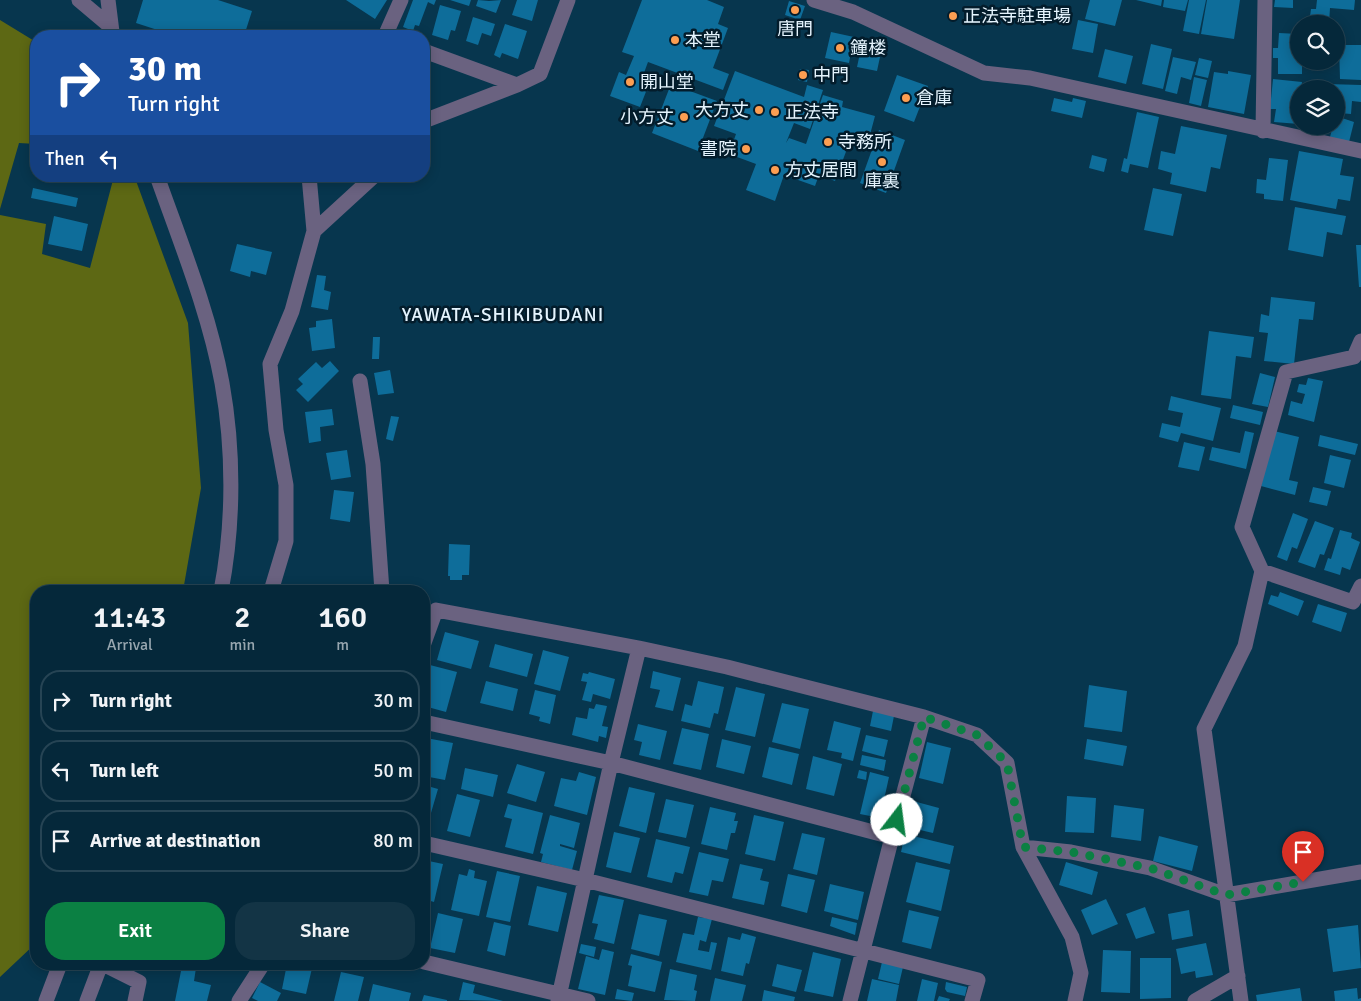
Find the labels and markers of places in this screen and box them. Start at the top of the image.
marker: 唐門 [789,4,801,16]
place label: 正法寺駐車場 [963,5,1071,27]
marker: 正法寺駐車場 [947,10,959,22]
place label: 唐門 [777,18,813,40]
place label: 本堂 [685,29,721,51]
marker: 本堂 [669,34,681,46]
place label: 鐘楼 [850,37,886,59]
marker: 鐘楼 [834,42,846,54]
place label: 中門 [813,64,849,86]
marker: 中門 [797,69,809,81]
place label: 開山堂 [640,71,694,93]
marker: 開山堂 [624,76,636,88]
place label: 倉庫 [916,87,952,109]
marker: 倉庫 [900,92,912,104]
place label: 大方丈 [695,99,749,121]
place label: 正法寺 [785,101,839,123]
marker: 大方丈 [753,104,765,116]
place label: 小方丈 [620,106,674,128]
marker: 正法寺 [769,106,781,118]
marker: 小方丈 [678,111,690,123]
place label: 寺務所 [838,131,892,153]
marker: 寺務所 [822,136,834,148]
place label: 書院 [700,138,736,160]
marker: 書院 [740,143,752,155]
marker: 庫裏 [876,156,888,168]
place label: 方丈居間 [785,159,857,181]
marker: 方丈居間 [769,164,781,176]
place label: 庫裏 [864,170,900,192]
pin [1282,831,1324,882]

